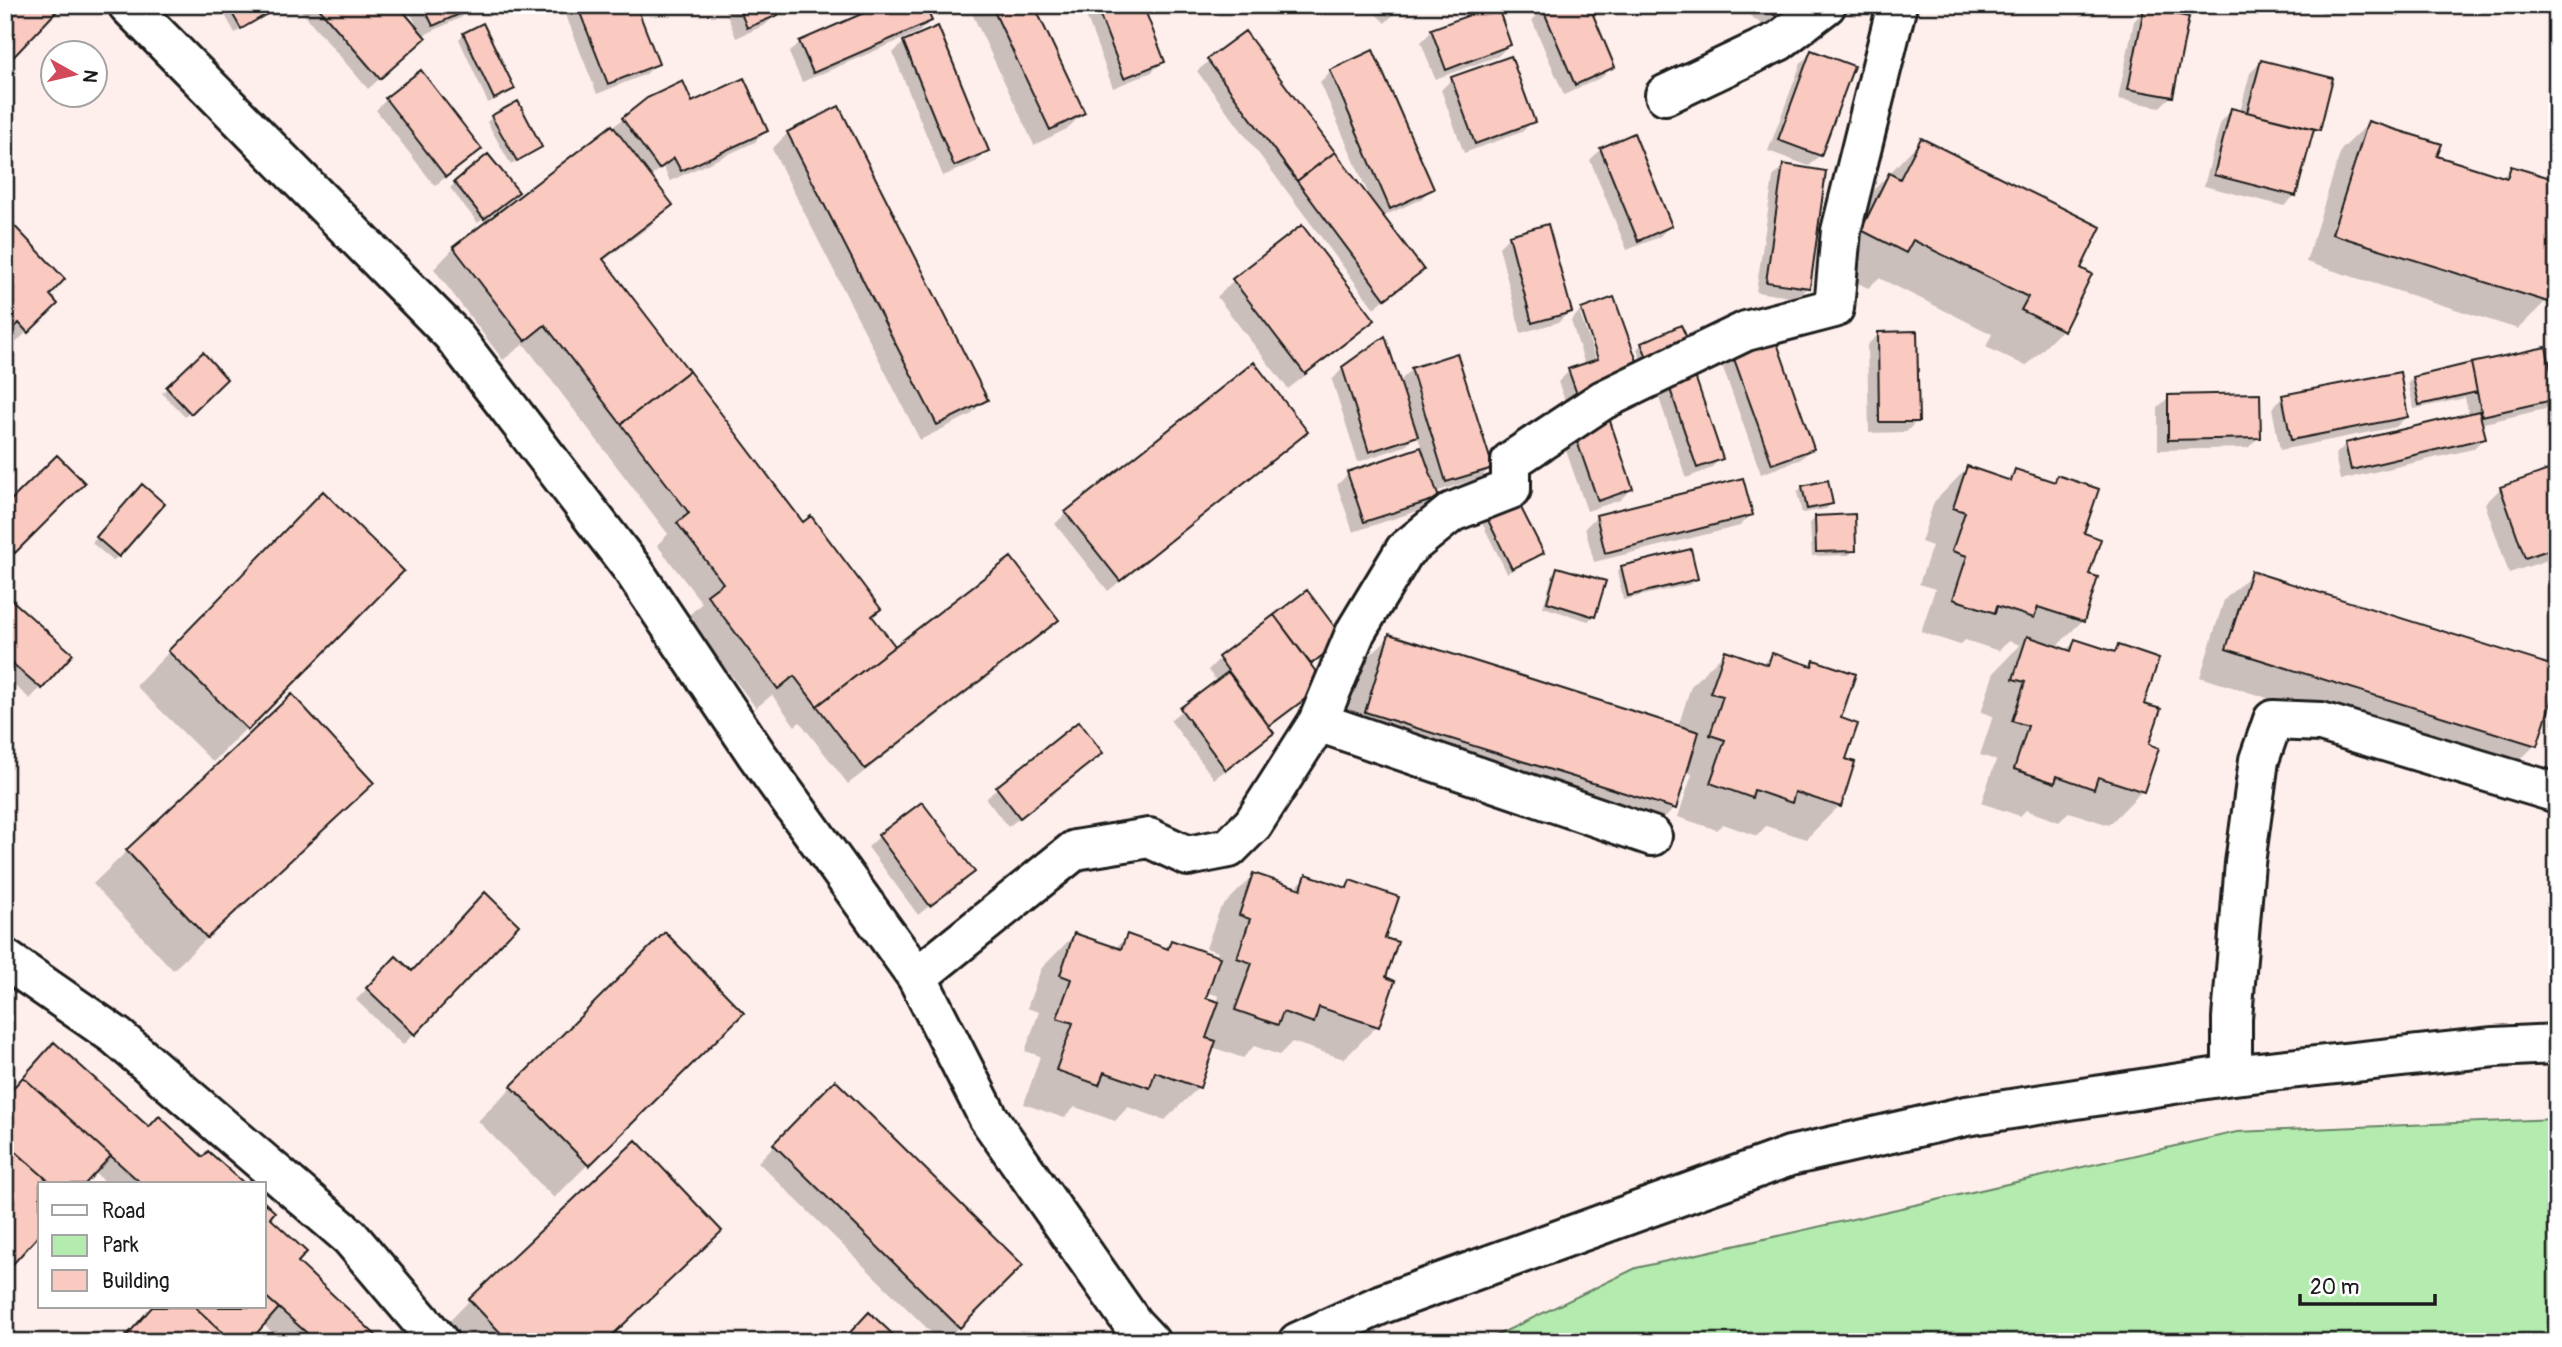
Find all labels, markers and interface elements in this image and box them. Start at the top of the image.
north arrow [38,38,108,108]
text: N [77,68,103,84]
legend [38,1182,266,1308]
text: Road [102,1198,146,1225]
text: Park [102,1232,139,1259]
scale bar [2300,1263,2434,1307]
text: Building [102,1268,169,1295]
text: 20 m [2310,1274,2359,1301]

